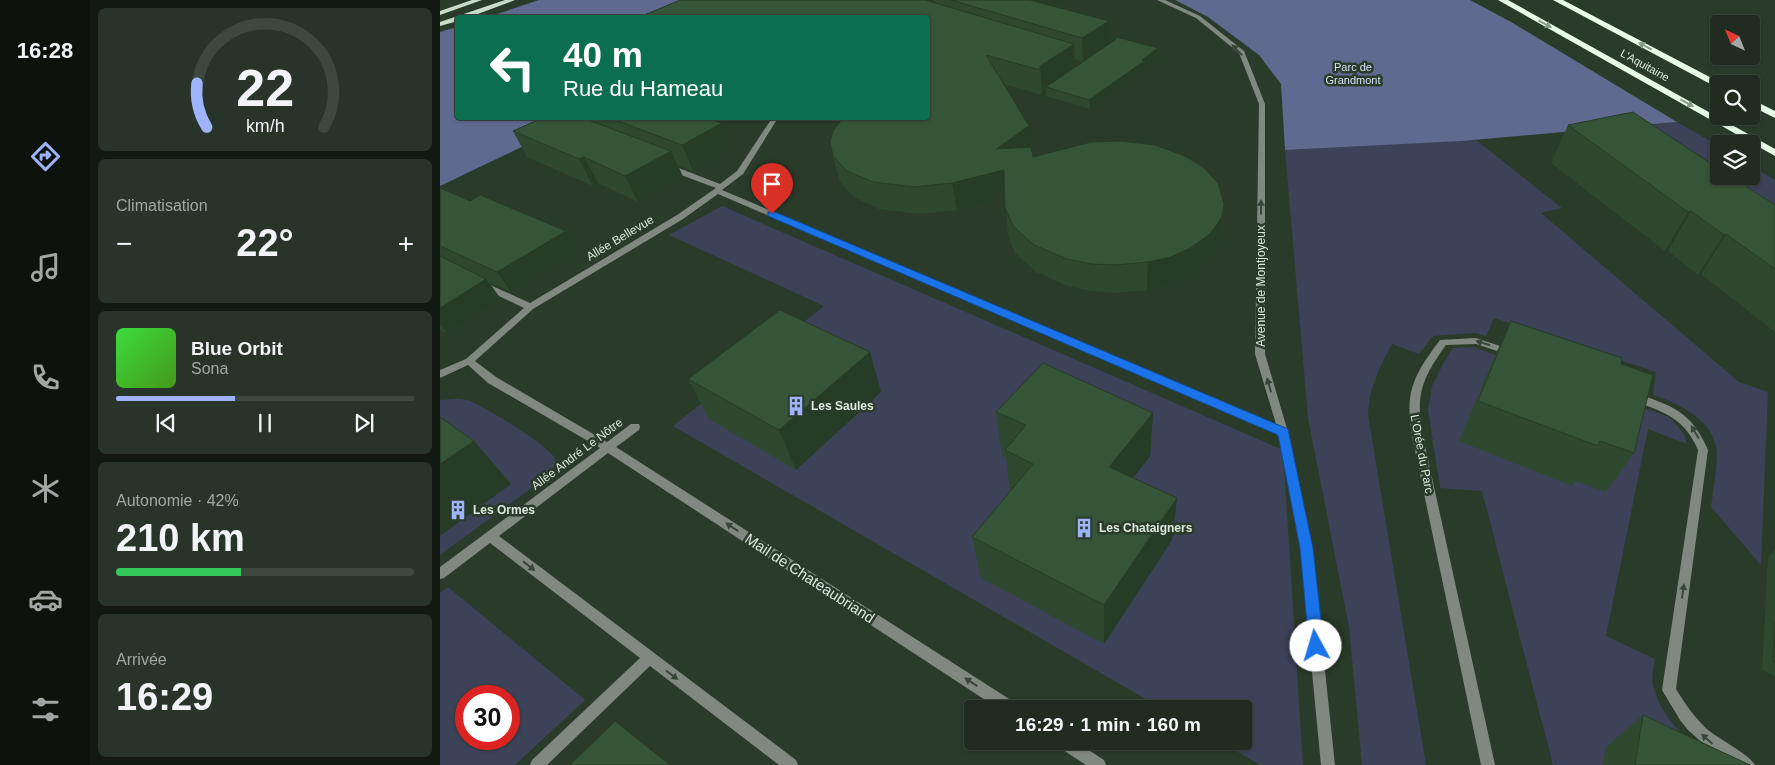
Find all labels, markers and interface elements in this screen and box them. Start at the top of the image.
north arrow [1710,15,1760,65]
map controls [1710,15,1760,185]
one-way arrow [1538,19,1551,28]
icon: left [480,35,545,100]
text: 40 m [563,35,643,74]
text: 16:28 [17,38,73,63]
one-way arrow [1637,42,1652,50]
one-way arrow [1231,45,1243,57]
street label: L'Aquitaine [1618,47,1672,83]
text: 22 [236,59,294,117]
park label: Parc de Grandmont [1325,61,1381,86]
button: search [1710,75,1760,125]
text: Rue du Hameau [563,76,723,101]
one-way arrow [1679,99,1694,107]
text: km/h [246,116,284,136]
button: layers [1710,135,1760,185]
icon: directions [28,139,63,174]
pin [751,163,793,214]
icon: arrive [758,170,786,198]
text: Climatisation [116,197,208,214]
one-way arrow [1257,199,1265,215]
street label: Allée Bellevue [584,212,656,264]
text: 22° [236,222,294,264]
street label: Avenue de Montjoyeux [1254,225,1268,347]
text: − [116,228,132,259]
text: + [398,228,414,259]
icon: music [28,250,63,285]
text: Blue Orbit [191,338,283,359]
one-way arrow [1475,339,1490,347]
icon: phone [28,360,63,395]
text: Sona [191,360,228,377]
one-way arrow [1265,378,1273,393]
building icon: Les Saules [785,395,807,417]
place label: Les Saules [811,399,874,413]
icon: previous [152,409,180,437]
icon: pause [251,409,279,437]
icon: next [350,409,378,437]
street label: L'Orée du Parc [1407,413,1437,495]
street label: Allée André Le Nôtre [529,415,626,493]
one-way arrow [1690,425,1699,438]
icon: climate [28,471,63,506]
text: Autonomie · 42% [116,492,239,509]
building icon: Les Ormes [447,499,469,521]
place label: Les Ormes [473,503,535,517]
text: 210 km [116,517,245,559]
building icon: Les Chataigners [1073,517,1095,539]
place label: Les Chataigners [1099,521,1193,535]
one-way arrow [725,523,738,532]
street label: Mail de Chateaubriand [742,530,878,626]
one-way arrow [522,560,535,571]
icon: car [28,582,63,617]
one-way arrow [1679,583,1687,599]
position arrow [1289,619,1341,671]
text: Arrivée [116,651,167,668]
one-way arrow [665,670,679,680]
text: 16:29 [116,676,213,718]
one-way arrow [964,677,978,687]
speed limit sign: 30 [455,685,520,750]
icon: filters [28,692,63,727]
text: 16:29 · 1 min · 160 m [1015,714,1201,735]
one-way arrow [1702,733,1714,745]

